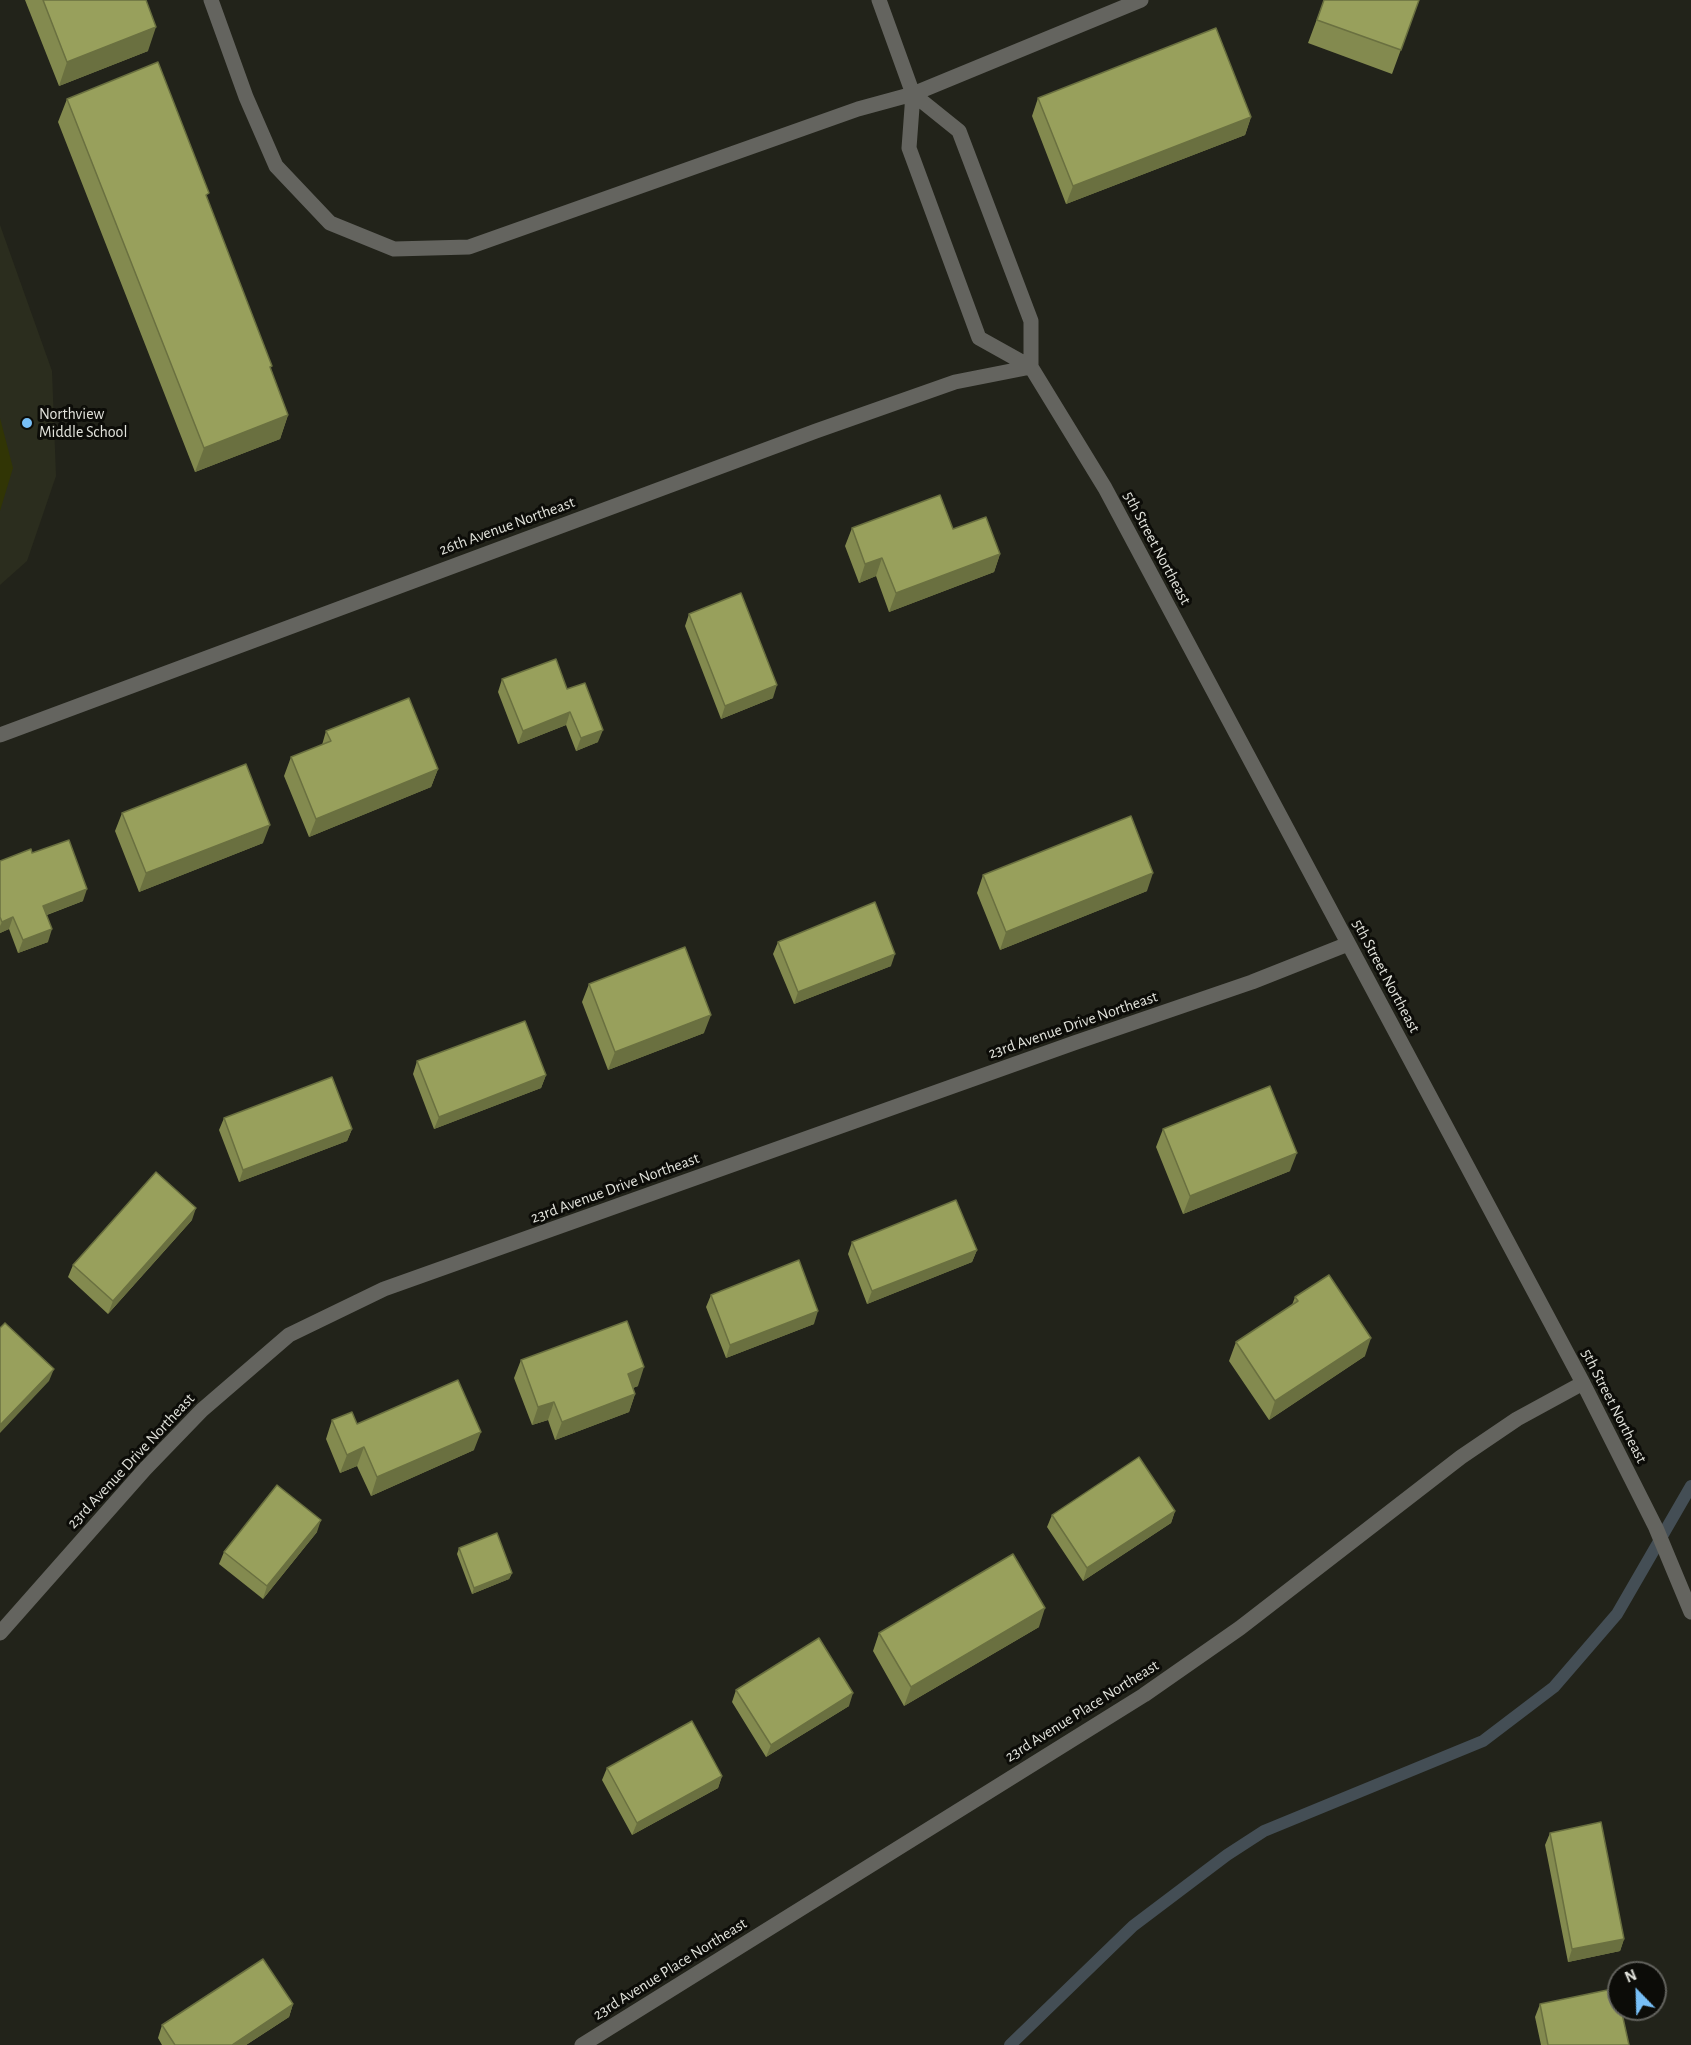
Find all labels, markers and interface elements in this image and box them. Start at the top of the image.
place label: Northview Middle School [39,404,127,442]
marker: Northview Middle School [20,416,34,430]
street label: 5th Street Northeast [1119,488,1195,608]
street label: 26th Avenue Northeast [437,493,577,559]
street label: 5th Street Northeast [1348,916,1424,1036]
street label: 23rd Avenue Drive Northeast [986,987,1160,1063]
street label: 23rd Avenue Drive Northeast [528,1149,702,1227]
street label: 5th Street Northeast [1577,1346,1651,1466]
street label: 23rd Avenue Drive Northeast [63,1389,199,1533]
street label: 23rd Avenue Place Northeast [1002,1656,1162,1766]
street label: 23rd Avenue Place Northeast [590,1914,750,2024]
north arrow [1607,1961,1667,2021]
text: N [1623,1967,1639,1986]

